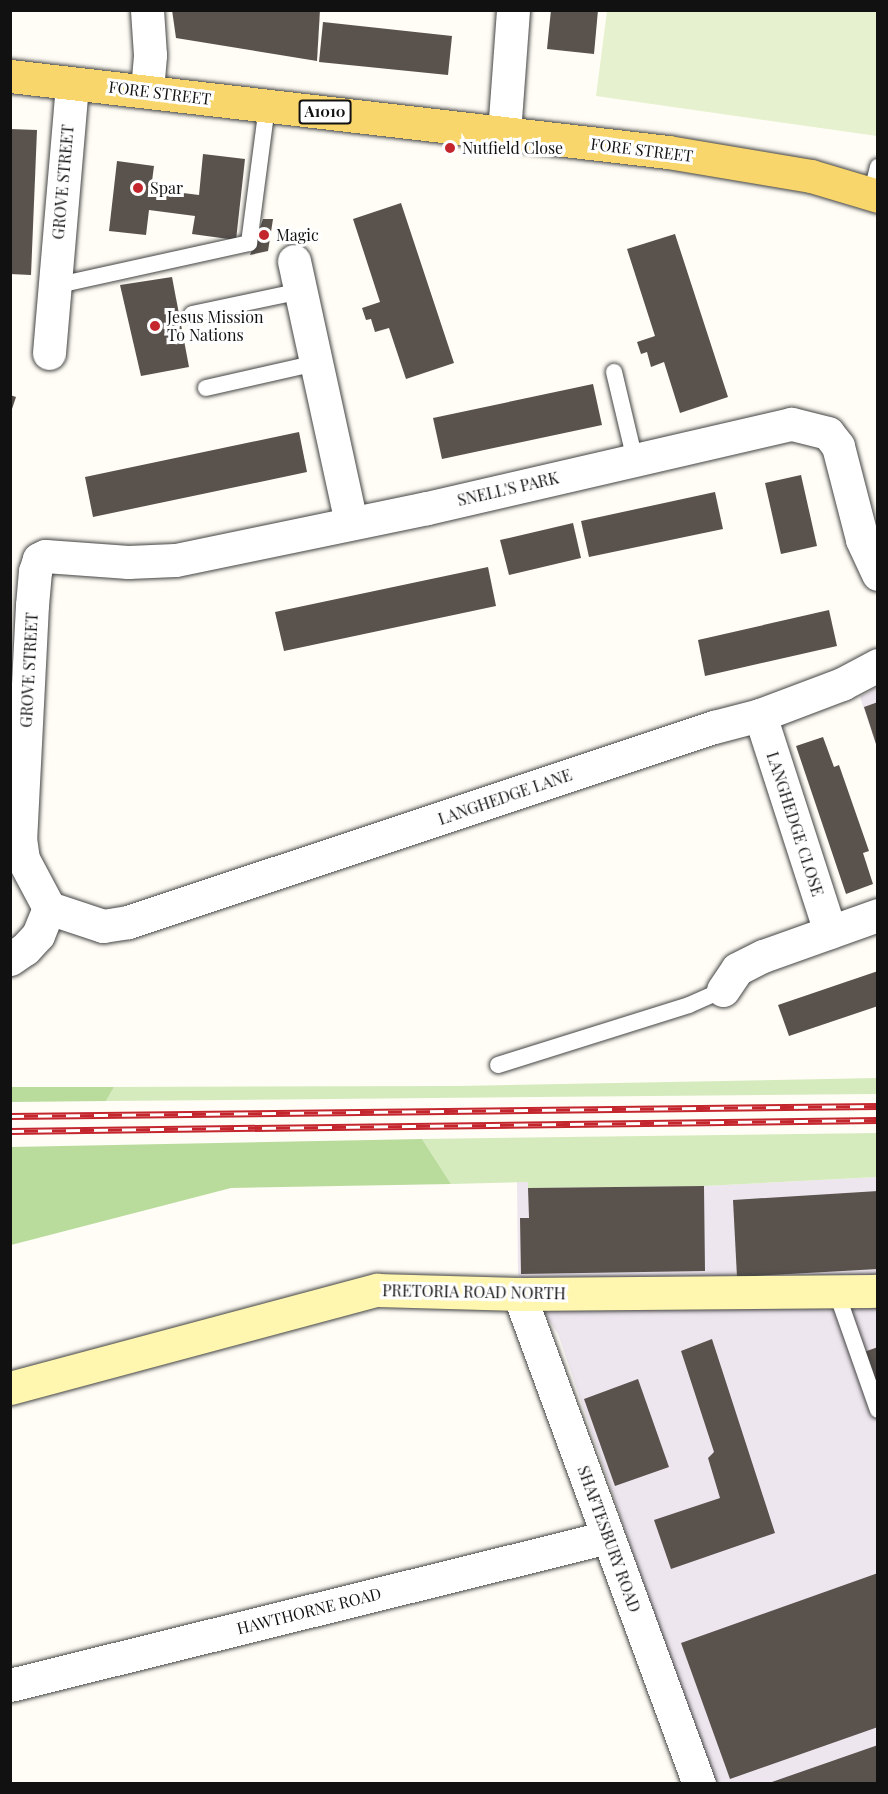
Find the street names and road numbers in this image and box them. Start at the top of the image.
street label: FORE STREET [108,77,212,109]
road number: A1010 [298,100,352,124]
street label: GROVE STREET [48,124,78,240]
street label: FORE STREET [590,134,694,166]
street label: SNELL'S PARK [455,468,561,510]
street label: GROVE STREET [16,612,42,728]
street label: LANGHEDGE CLOSE [763,749,827,899]
street label: LANGHEDGE LANE [436,765,574,829]
street label: PRETORIA ROAD NORTH [382,1281,566,1303]
street label: SHAFTESBURY ROAD [573,1463,645,1615]
street label: HAWTHORNE ROAD [235,1584,383,1638]

